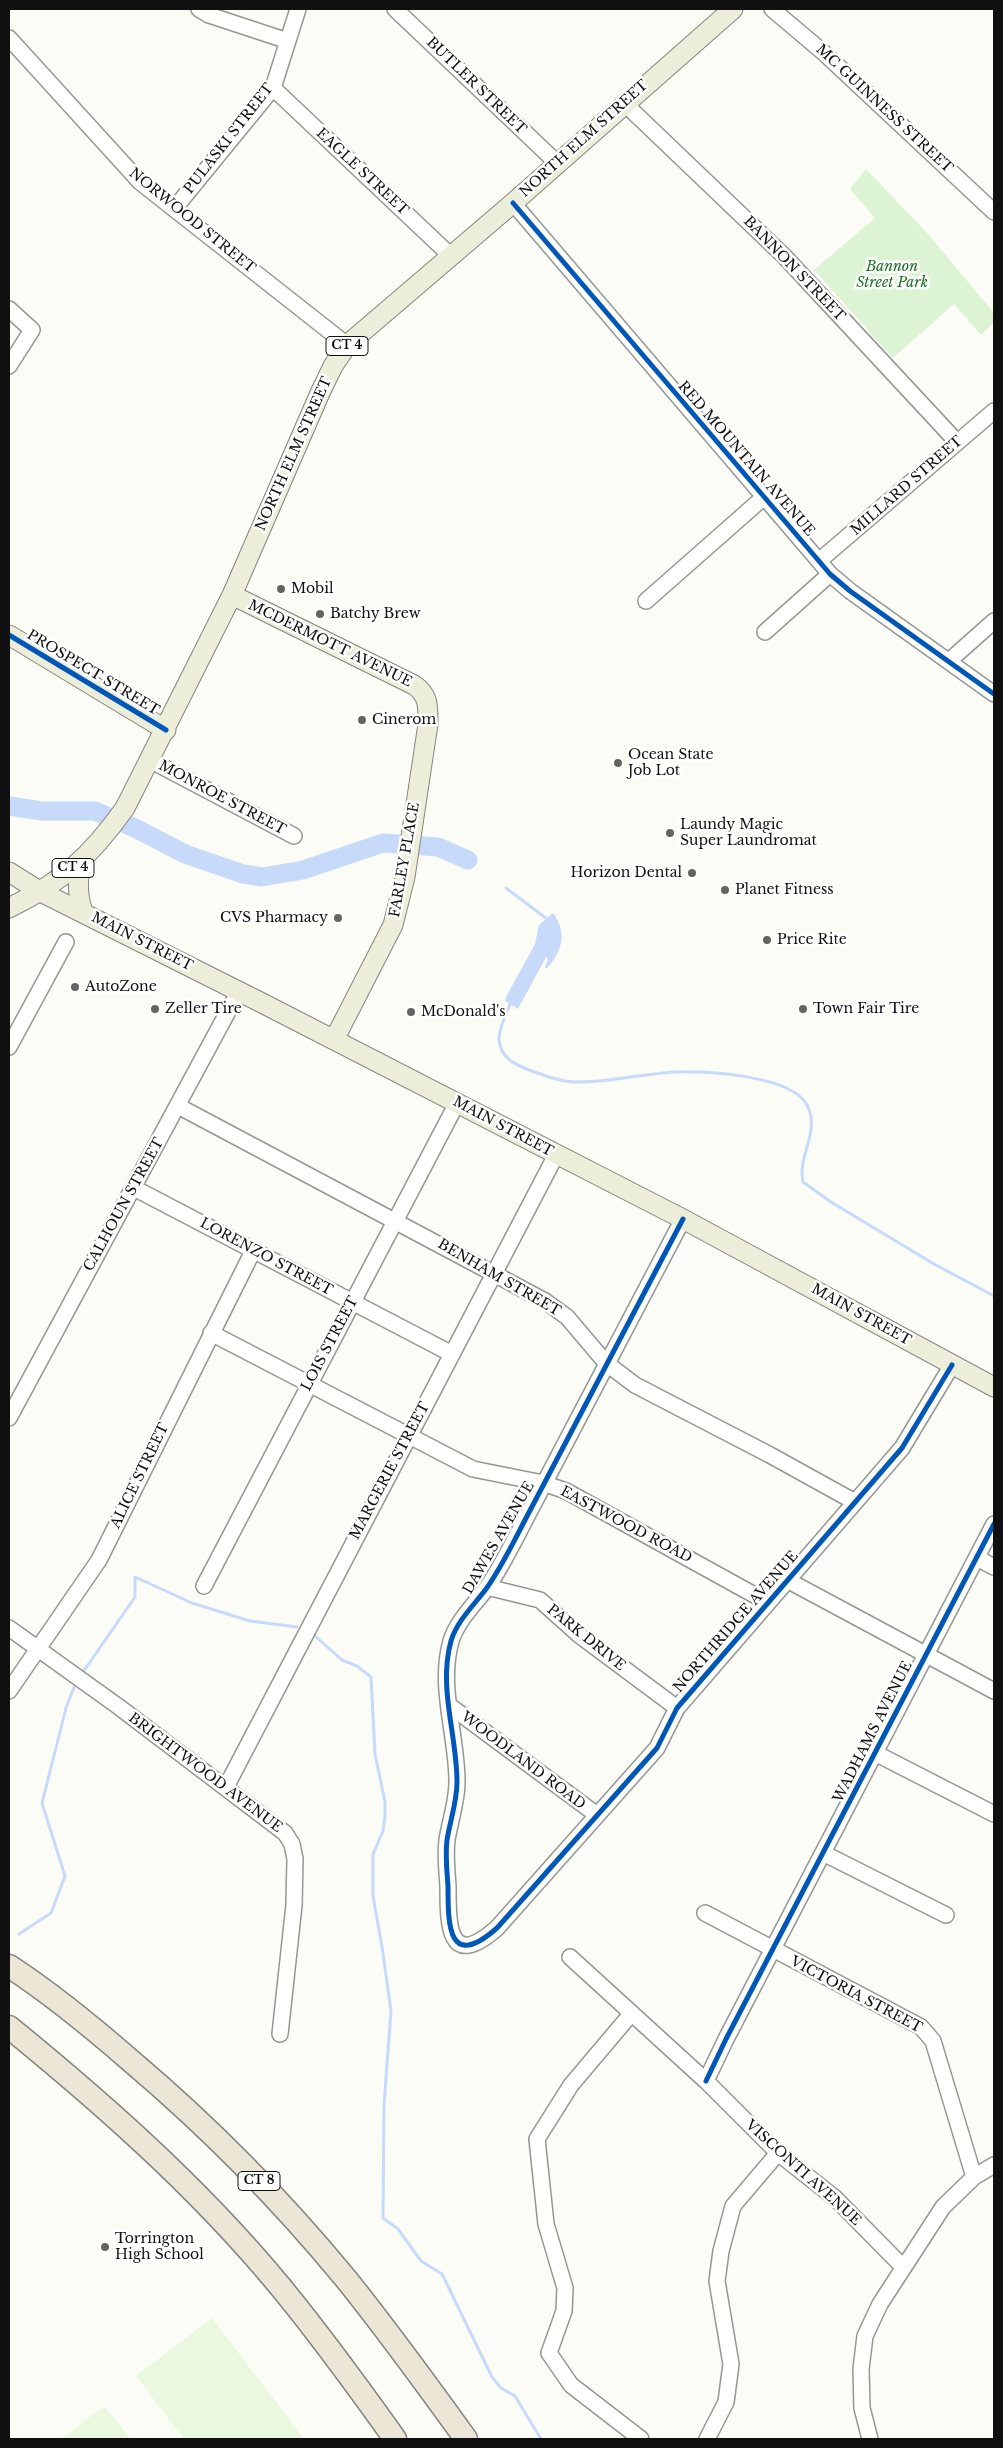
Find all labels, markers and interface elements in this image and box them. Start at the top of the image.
street label: BUTLER STREET [423,34,529,138]
street label: MC GUINNESS STREET [812,41,956,177]
street label: NORTH ELM STREET [516,77,652,201]
street label: PULASKI STREET [181,81,277,197]
street label: EAGLE STREET [312,125,412,219]
street label: NORWOOD STREET [126,165,258,277]
street label: BANNON STREET [740,213,848,325]
park label: Bannon Street Park [856,259,928,292]
road number: CT 4 [326,336,368,356]
street label: NORTH ELM STREET [252,374,336,534]
street label: RED MOUNTAIN AVENUE [674,378,818,540]
street label: MILLARD STREET [848,433,966,539]
place label: Mobil [291,581,334,597]
marker: Mobil [275,583,287,595]
street label: MCDERMOTT AVENUE [245,597,415,691]
place label: Batchy Brew [330,606,421,622]
marker: Batchy Brew [314,608,326,620]
street label: PROSPECT STREET [24,627,162,719]
place label: Cinerom [372,712,436,728]
marker: Cinerom [356,714,368,726]
place label: Ocean State Job Lot [628,747,714,780]
street label: MONROE STREET [156,757,288,839]
marker: Ocean State Job Lot [612,757,624,769]
street label: FARLEY PLACE [387,801,423,919]
place label: Laundy Magic Super Laundromat [680,817,817,850]
marker: Laundy Magic Super Laundromat [664,827,676,839]
road number: CT 4 [52,858,94,878]
place label: Horizon Dental [571,865,682,881]
marker: Horizon Dental [686,867,698,879]
place label: Planet Fitness [735,882,834,898]
marker: Planet Fitness [719,884,731,896]
street label: MAIN STREET [89,909,195,975]
place label: CVS Pharmacy [220,910,328,926]
marker: CVS Pharmacy [332,912,344,924]
place label: Price Rite [777,932,847,948]
marker: Price Rite [761,934,773,946]
place label: AutoZone [85,979,157,995]
marker: AutoZone [69,981,81,993]
place label: Zeller Tire [165,1001,242,1017]
place label: Town Fair Tire [813,1001,919,1017]
marker: Zeller Tire [149,1003,161,1015]
marker: Town Fair Tire [797,1003,809,1015]
place label: McDonald's [421,1004,506,1020]
marker: McDonald's [405,1006,417,1018]
street label: MAIN STREET [450,1093,556,1161]
street label: CALHOUN STREET [80,1136,168,1274]
street label: LORENZO STREET [197,1215,335,1299]
street label: BENHAM STREET [434,1236,564,1320]
street label: MAIN STREET [808,1281,914,1349]
street label: LOIS STREET [298,1294,362,1394]
street label: MARGERIE STREET [347,1399,433,1543]
street label: ALICE STREET [107,1421,173,1531]
street label: DAWES AVENUE [460,1479,538,1597]
street label: EASTWOOD ROAD [557,1483,695,1567]
street label: NORTHRIDGE AVENUE [670,1548,802,1696]
street label: PARK DRIVE [544,1601,628,1675]
street label: WADHAMS AVENUE [830,1659,916,1805]
street label: WOODLAND ROAD [458,1709,588,1813]
street label: BRIGHTWOOD AVENUE [125,1710,285,1836]
street label: VICTORIA STREET [787,1953,925,2037]
street label: VISCONTI AVENUE [742,2117,864,2229]
road number: CT 8 [238,2172,280,2190]
place label: Torrington High School [115,2231,204,2264]
marker: Torrington High School [99,2241,111,2253]

